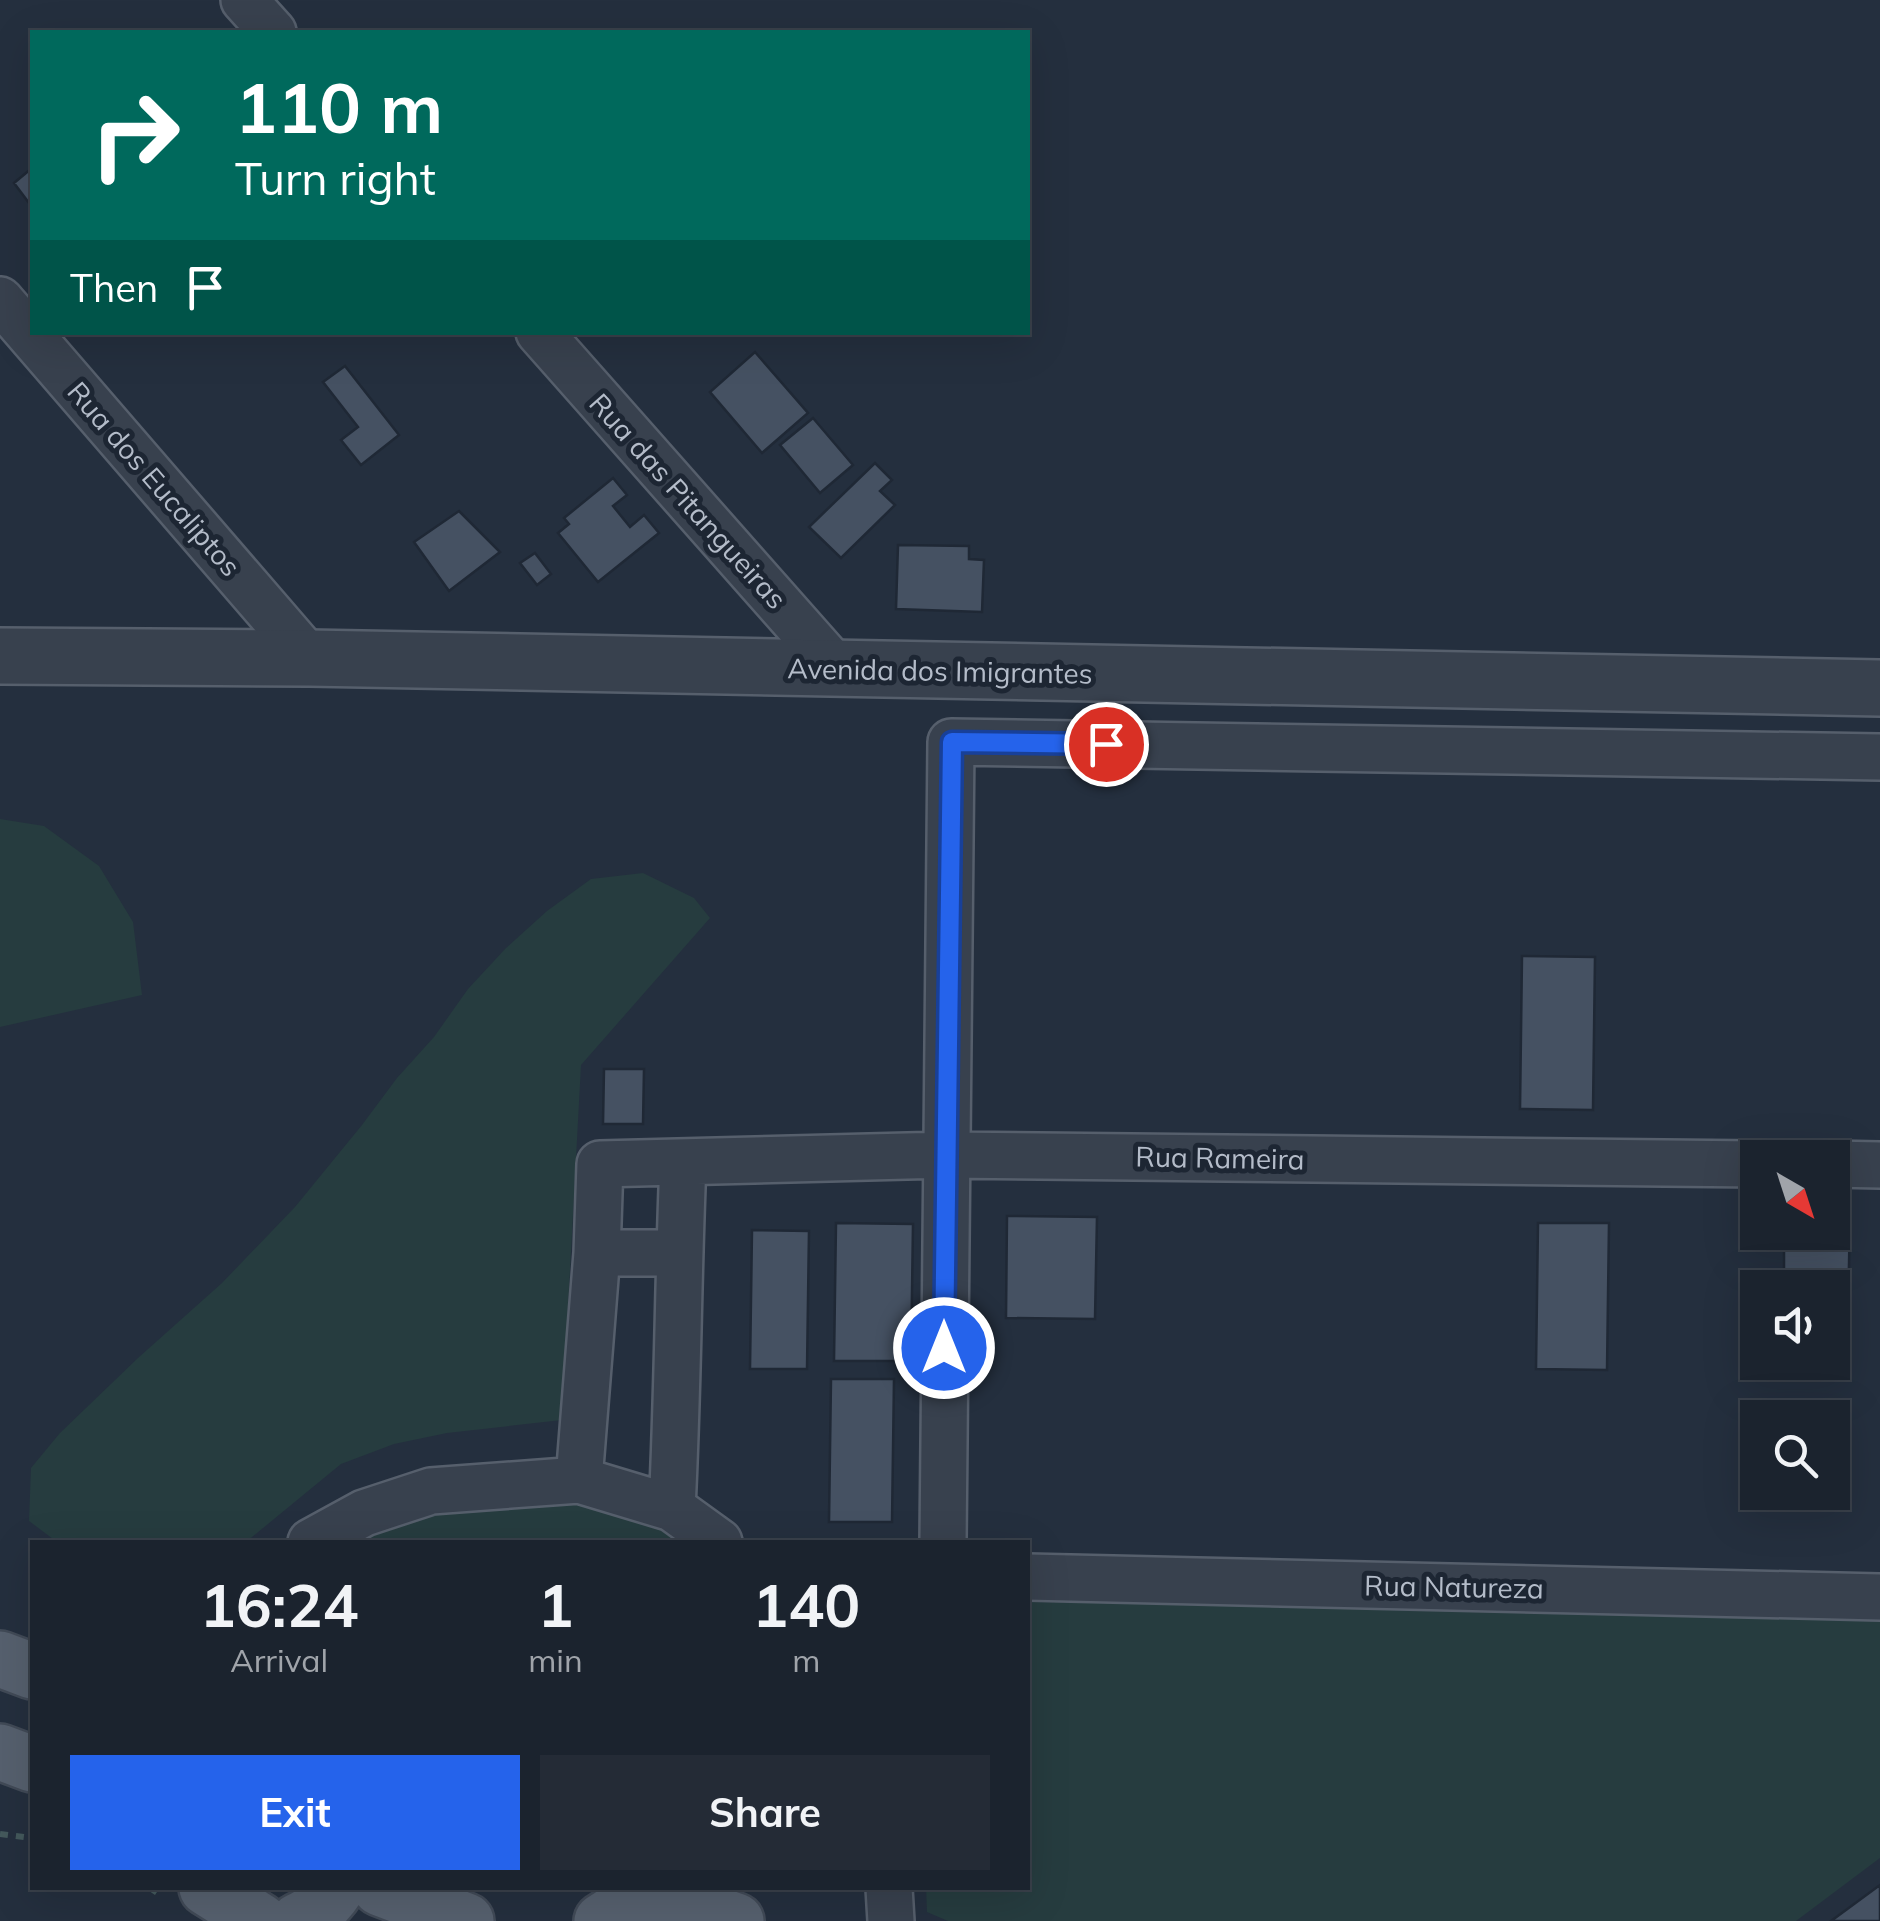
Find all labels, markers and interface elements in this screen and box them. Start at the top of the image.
text: 110 m [235,63,443,151]
icon: right [70,70,200,200]
text: Turn right [235,150,436,206]
icon: arrive [178,260,233,315]
text: Then [70,264,158,312]
street label: Rua dos Eucaliptos [60,374,248,583]
street label: Rua das Pitangueiras [582,386,794,616]
street label: Avenida dos Imigrantes [787,650,1093,691]
pin [1064,702,1149,787]
icon: arrive [1079,717,1134,772]
street label: Rua Rameira [1135,1139,1305,1176]
north arrow [1740,1140,1850,1250]
map controls [1740,1140,1850,1510]
button: sound [1740,1270,1850,1380]
position arrow [892,1296,996,1400]
button: search [1740,1400,1850,1510]
text: 16:24 [200,1567,359,1642]
text: 1 [537,1567,573,1642]
text: 140 [752,1567,860,1642]
street label: Rua Natureza [1364,1567,1544,1606]
text: Arrival [230,1640,328,1680]
text: min [528,1640,583,1680]
text: m [792,1640,820,1680]
button: Exit [70,1755,520,1870]
button: Share [540,1755,990,1870]

